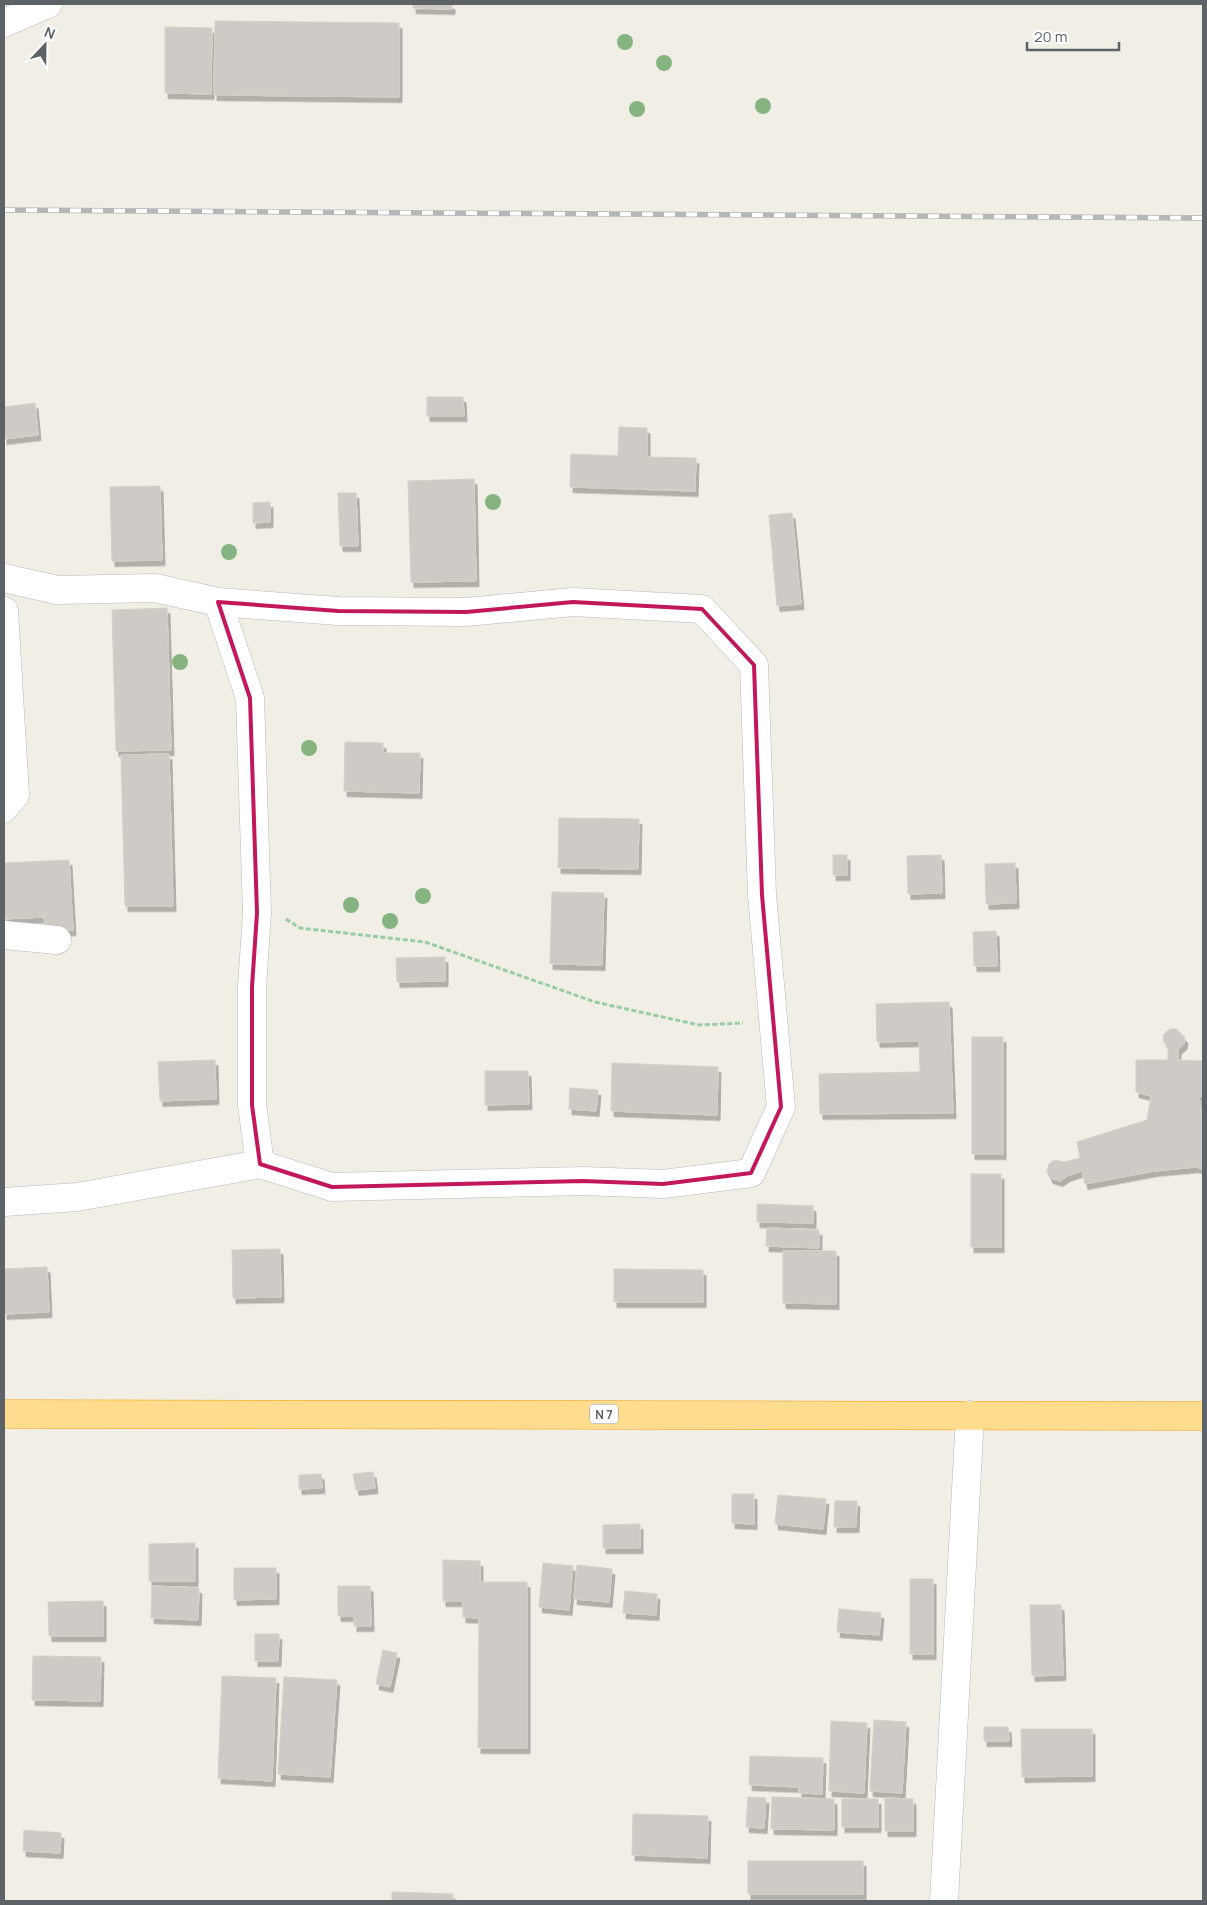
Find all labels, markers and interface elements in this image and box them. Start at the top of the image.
north arrow [20,20,70,70]
scale bar [1027,20,1120,52]
text: N [42,22,58,43]
text: 20 m [1034,26,1067,47]
road number: N 7 [590,1405,618,1424]

